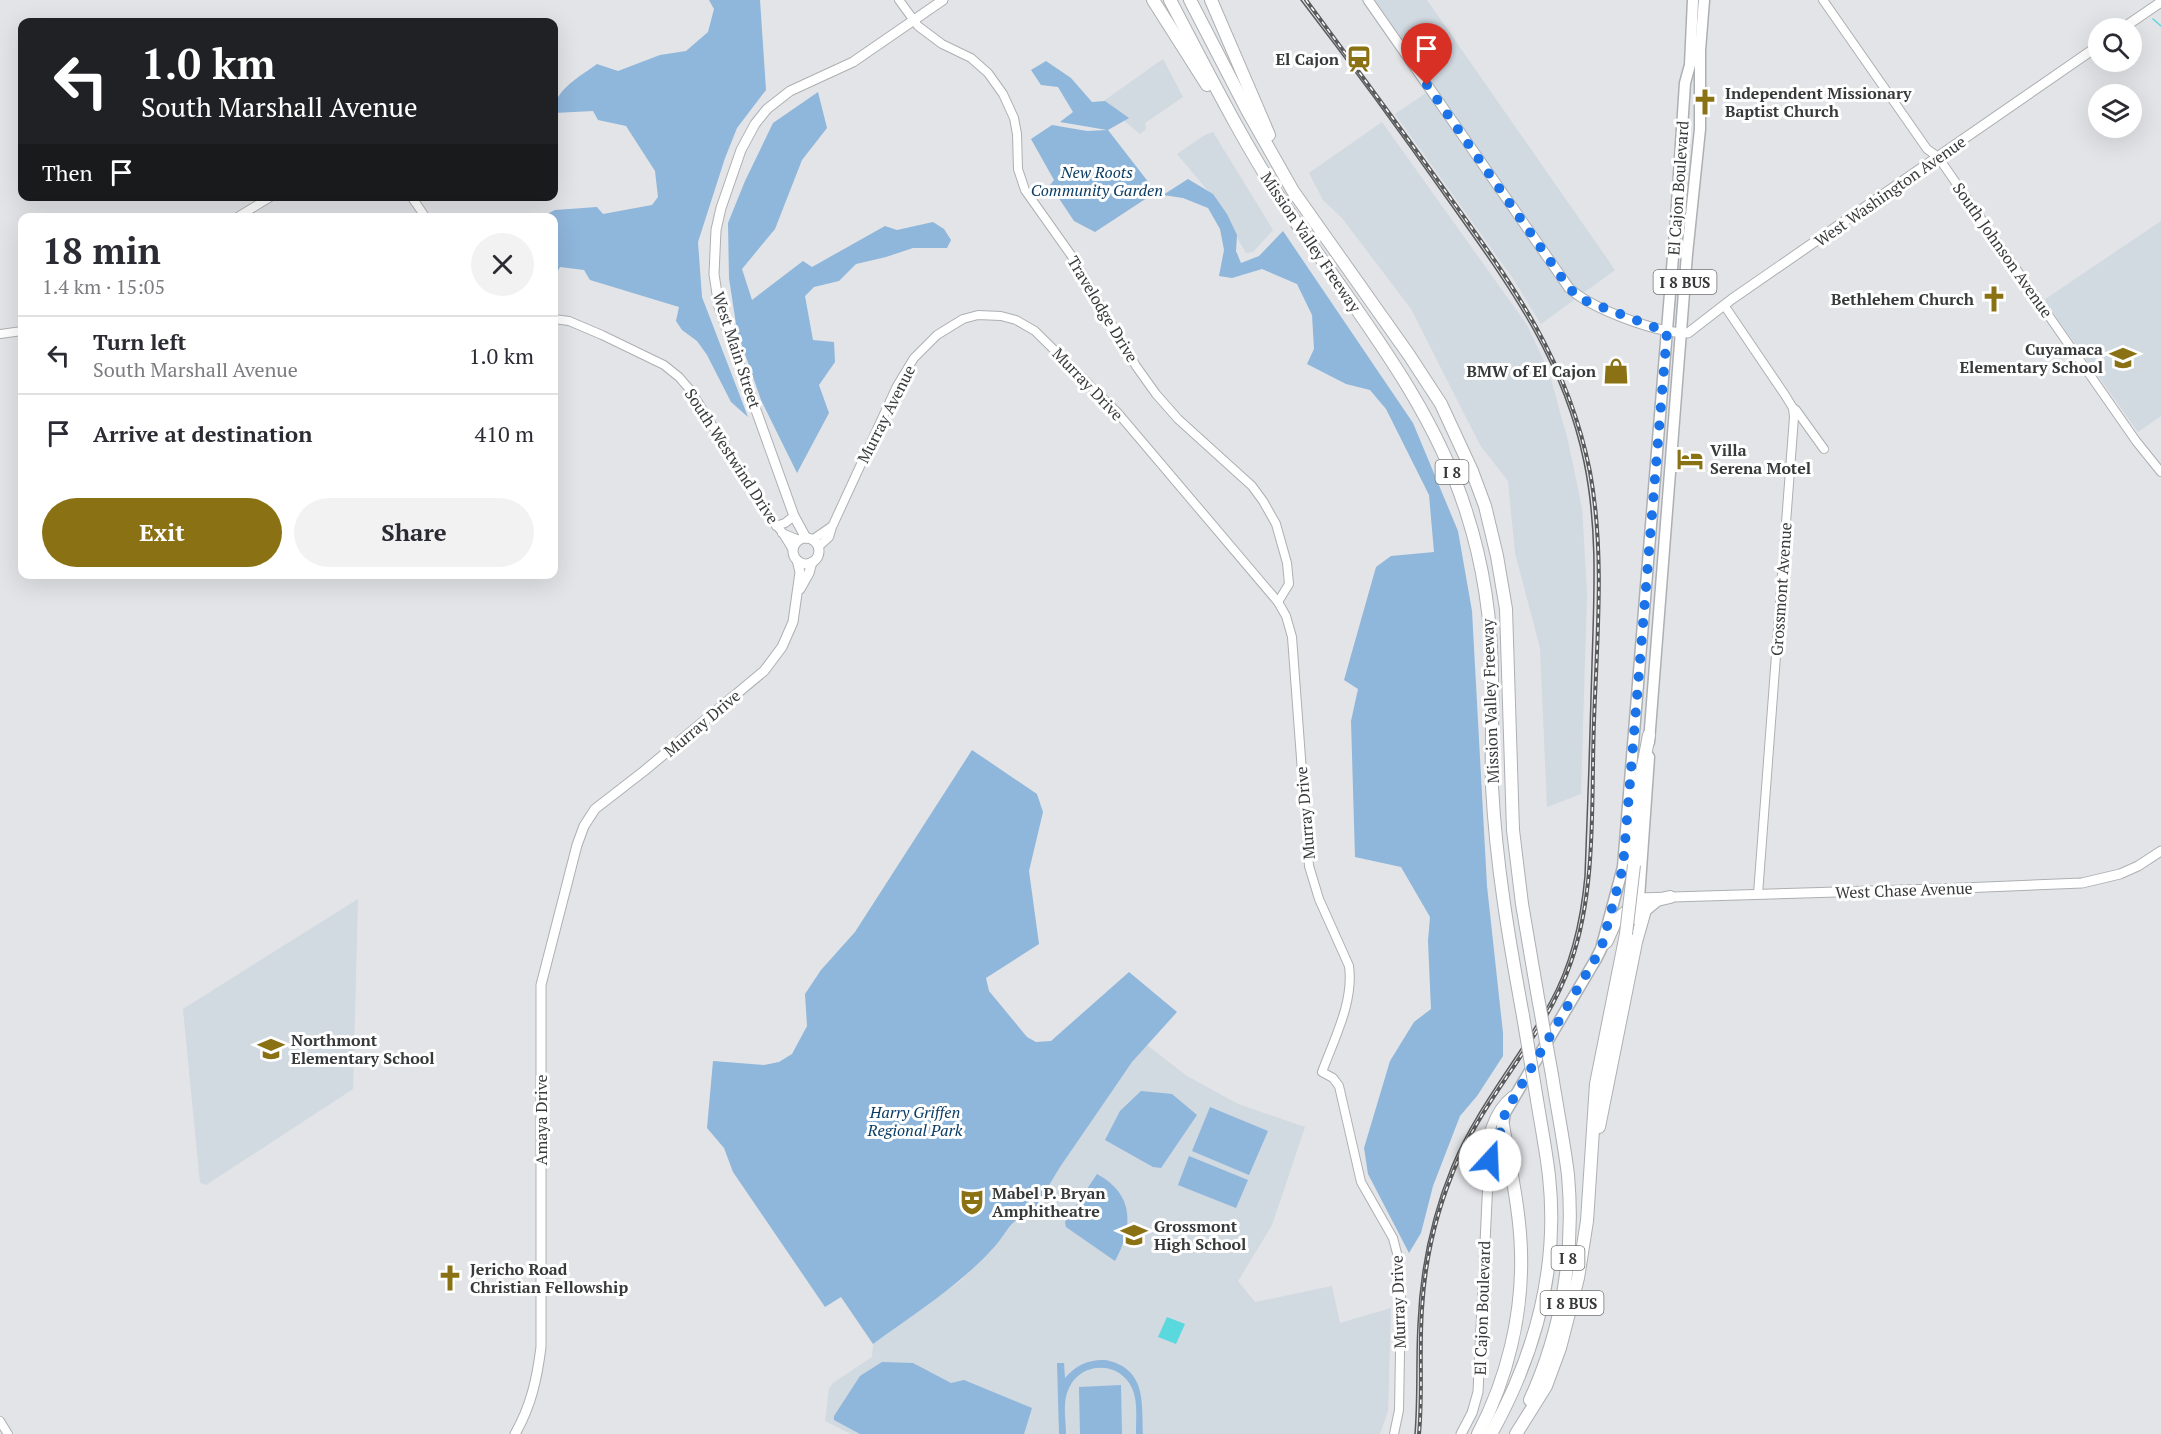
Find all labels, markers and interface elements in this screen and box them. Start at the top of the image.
map controls [2088,18,2142,138]
button: search [2088,18,2142,72]
pin [1401,23,1452,85]
icon: arrive [1410,32,1443,65]
text: 1.0 km [141,35,276,91]
icon: left [42,42,120,120]
station icon: El Cajon [1344,44,1374,74]
place label: El Cajon [1275,48,1340,70]
place label: Independent Missionary Baptist Church [1725,82,1912,122]
button: layers [2088,84,2142,138]
church icon: Independent Missionary Baptist Church [1690,87,1720,117]
text: South Marshall Avenue [141,89,418,125]
street label: El Cajon Boulevard [1662,120,1694,256]
street label: West Washington Avenue [1810,130,1970,252]
icon: arrive [105,156,138,189]
text: Then [42,158,93,187]
park label: New Roots Community Garden [1031,161,1163,201]
street label: Mission Valley Freeway [1256,167,1367,317]
street label: South Johnson Avenue [1948,178,2058,322]
text: 18 min [42,227,161,274]
button: close [471,233,534,296]
street label: Travelodge Drive [1063,252,1143,366]
road number: I 8 BUS [1654,270,1716,294]
text: 1.4 km · 15:05 [42,273,165,300]
church icon: Bethlehem Church [1979,284,2009,314]
place label: Bethlehem Church [1831,288,1975,310]
street label: West Main Street [708,289,766,411]
text: Turn left [93,327,186,356]
place label: Cuyamaca Elementary School [1959,338,2103,378]
icon: left [42,339,75,372]
text: 1.0 km [469,341,534,370]
street label: Murray Drive [1048,343,1128,425]
school or university icon: Cuyamaca Elementary School [2108,343,2138,373]
text: South Marshall Avenue [93,356,298,383]
shop icon: BMW of El Cajon [1601,356,1631,386]
place label: BMW of El Cajon [1467,360,1597,382]
street label: Murray Avenue [852,361,920,467]
street label: South Westwind Drive [680,384,784,528]
icon: arrive [42,417,75,450]
text: Arrive at destination [93,419,312,448]
text: 410 m [474,419,534,448]
place label: Villa Serena Motel [1710,439,1811,479]
hotel icon: Villa Serena Motel [1675,444,1705,474]
road number: I 8 [1436,460,1468,484]
button: Exit [42,498,282,567]
button: Share [294,498,534,567]
street label: Grossmont Avenue [1765,521,1797,657]
street label: Mission Valley Freeway [1476,617,1504,784]
street label: Murray Drive [659,685,745,761]
street label: Murray Drive [1290,765,1320,861]
street label: West Chase Avenue [1835,877,1973,903]
place label: Northmont Elementary School [291,1029,435,1069]
school or university icon: Northmont Elementary School [256,1034,286,1064]
street label: Amaya Drive [530,1074,552,1166]
park label: Harry Griffen Regional Park [867,1101,963,1141]
position arrow [1458,1128,1522,1192]
place label: Mabel P. Bryan Amphitheatre [992,1182,1106,1222]
theatre icon: Mabel P. Bryan Amphitheatre [957,1187,987,1217]
place label: Grossmont High School [1154,1215,1246,1255]
school or university icon: Grossmont High School [1119,1220,1149,1250]
street label: El Cajon Boulevard [1469,1240,1495,1376]
road number: I 8 [1552,1246,1584,1270]
street label: Murray Drive [1385,1255,1411,1349]
place label: Jericho Road Christian Fellowship [470,1258,628,1298]
church icon: Jericho Road Christian Fellowship [435,1263,465,1293]
road number: I 8 BUS [1540,1291,1604,1315]

